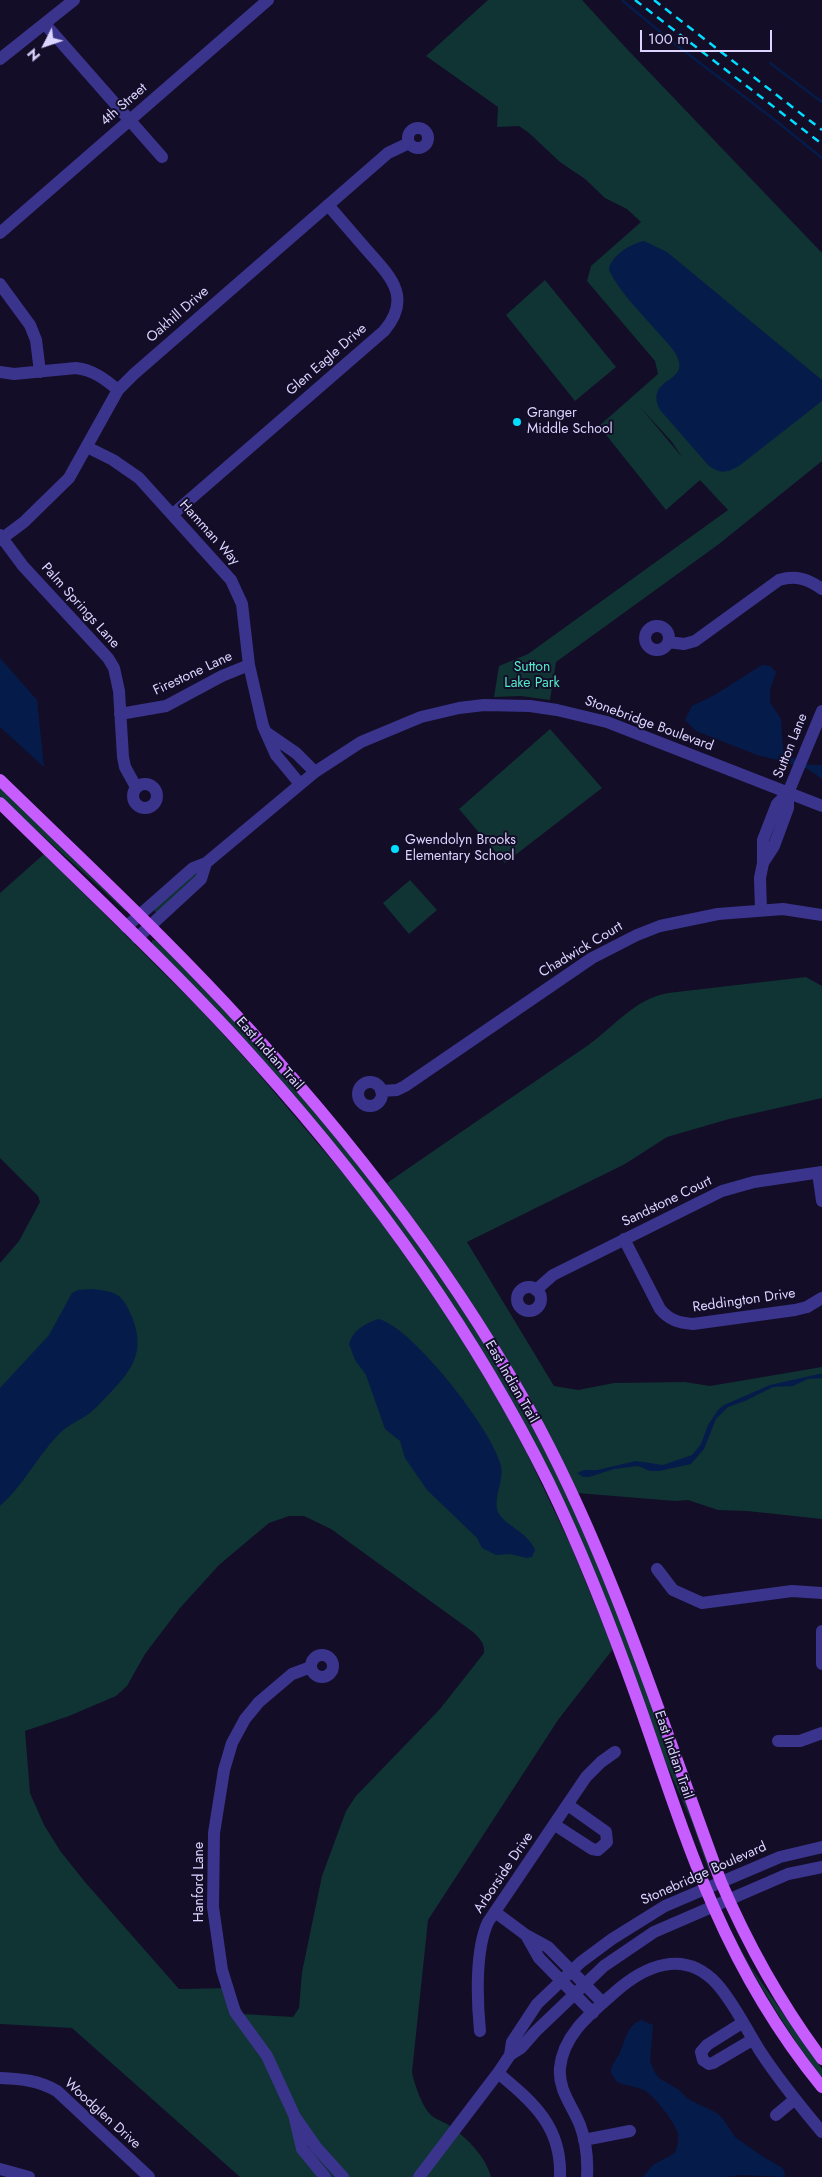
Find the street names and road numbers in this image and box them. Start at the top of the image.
street label: 4th Street [97,80,151,130]
street label: Oakhill Drive [144,283,212,347]
street label: Glen Eagle Drive [283,321,371,399]
street label: Hamman Way [175,497,243,569]
street label: Palm Springs Lane [37,560,123,652]
street label: Firestone Lane [151,648,235,700]
street label: Stonebridge Boulevard [582,693,716,755]
street label: Sutton Lane [770,711,812,781]
street label: Chadwick Court [536,918,626,982]
street label: East Indian Trail [232,1014,306,1094]
street label: Sandstone Court [619,1173,715,1231]
street label: Reddington Drive [692,1285,796,1317]
street label: East Indian Trail [481,1338,541,1426]
street label: East Indian Trail [650,1709,696,1801]
street label: Arborside Drive [471,1829,537,1917]
street label: Stonebridge Boulevard [639,1839,769,1909]
street label: Hanford Lane [192,1842,208,1922]
street label: Woodglen Drive [60,2075,144,2153]

